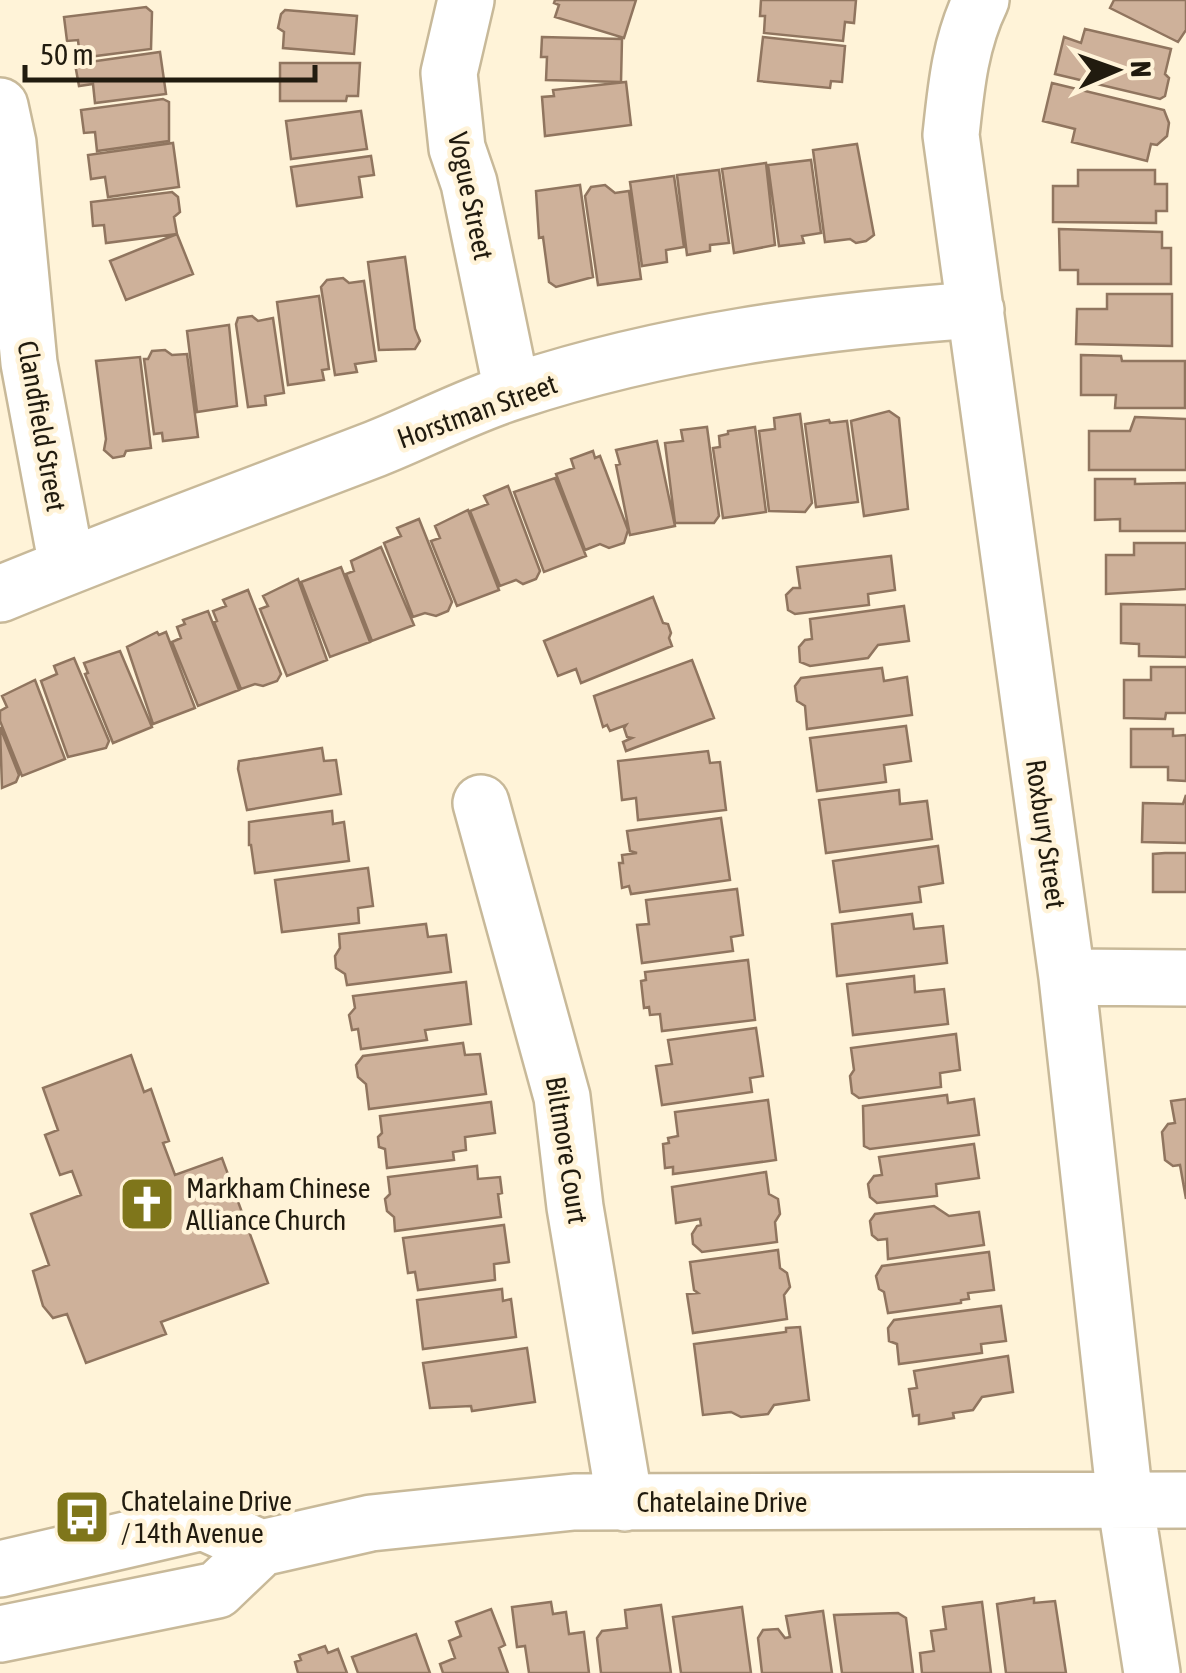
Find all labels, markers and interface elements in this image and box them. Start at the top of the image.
scale bar [25,20,315,82]
north arrow [1066,20,1166,120]
text: 50 m [40,37,94,71]
text: N [1125,60,1157,78]
street label: Vogue Street [442,129,500,263]
street label: Clandfield Street [11,338,73,514]
street label: Horstman Street [393,367,561,455]
street label: Roxbury Street [1020,757,1072,911]
street label: Biltmore Court [540,1074,594,1226]
place label: Markham Chinese Alliance Church [186,1172,370,1236]
church icon: Markham Chinese Alliance Church [117,1174,177,1234]
place label: Chatelaine Drive / 14th Avenue [121,1485,292,1549]
street label: Chatelaine Drive [636,1486,808,1518]
bus stop icon: Chatelaine Drive / 14th Avenue [52,1487,112,1547]

